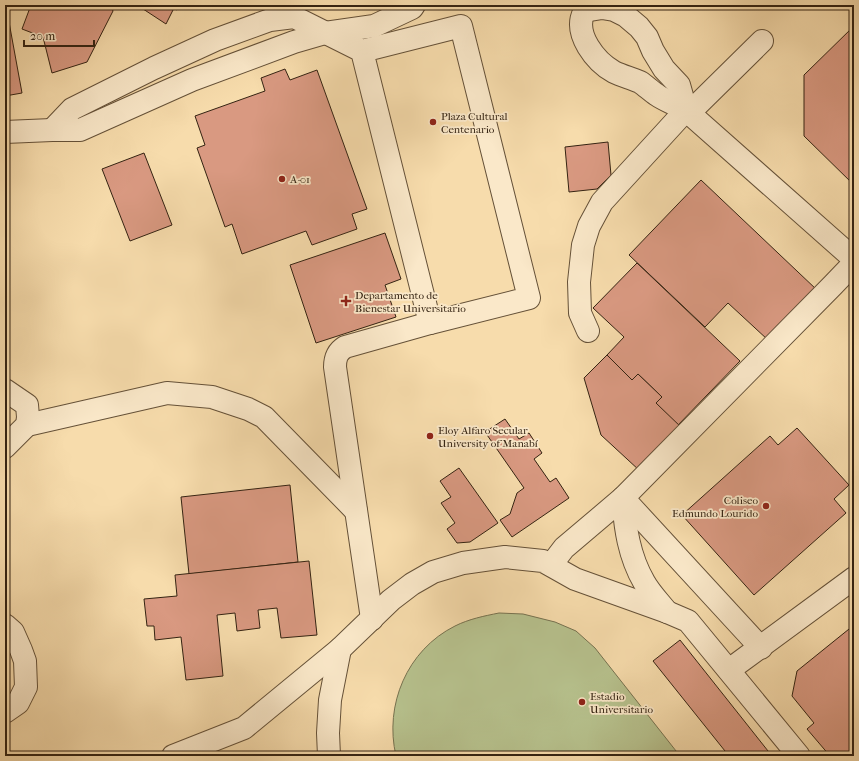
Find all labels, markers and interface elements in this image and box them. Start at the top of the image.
scale bar [24,22,94,48]
text: 20 m [30,29,55,43]
place label: Plaza Cultural Centenario [441,110,508,136]
marker: Plaza Cultural Centenario [428,117,438,127]
place label: A-01 [289,173,310,186]
marker: A-01 [277,174,287,184]
place label: Departamento de Bienestar Universitario [355,289,466,315]
marker: Departamento de Bienestar Universitario [340,295,352,307]
place label: Eloy Alfaro Secular University of Manabí [438,424,539,450]
marker: Eloy Alfaro Secular University of Manabí [425,431,435,441]
place label: Coliseo Edmundo Lourido [672,494,758,520]
marker: Coliseo Edmundo Lourido [761,501,771,511]
place label: Estadio Universitario [590,690,654,716]
marker: Estadio Universitario [577,697,587,707]

